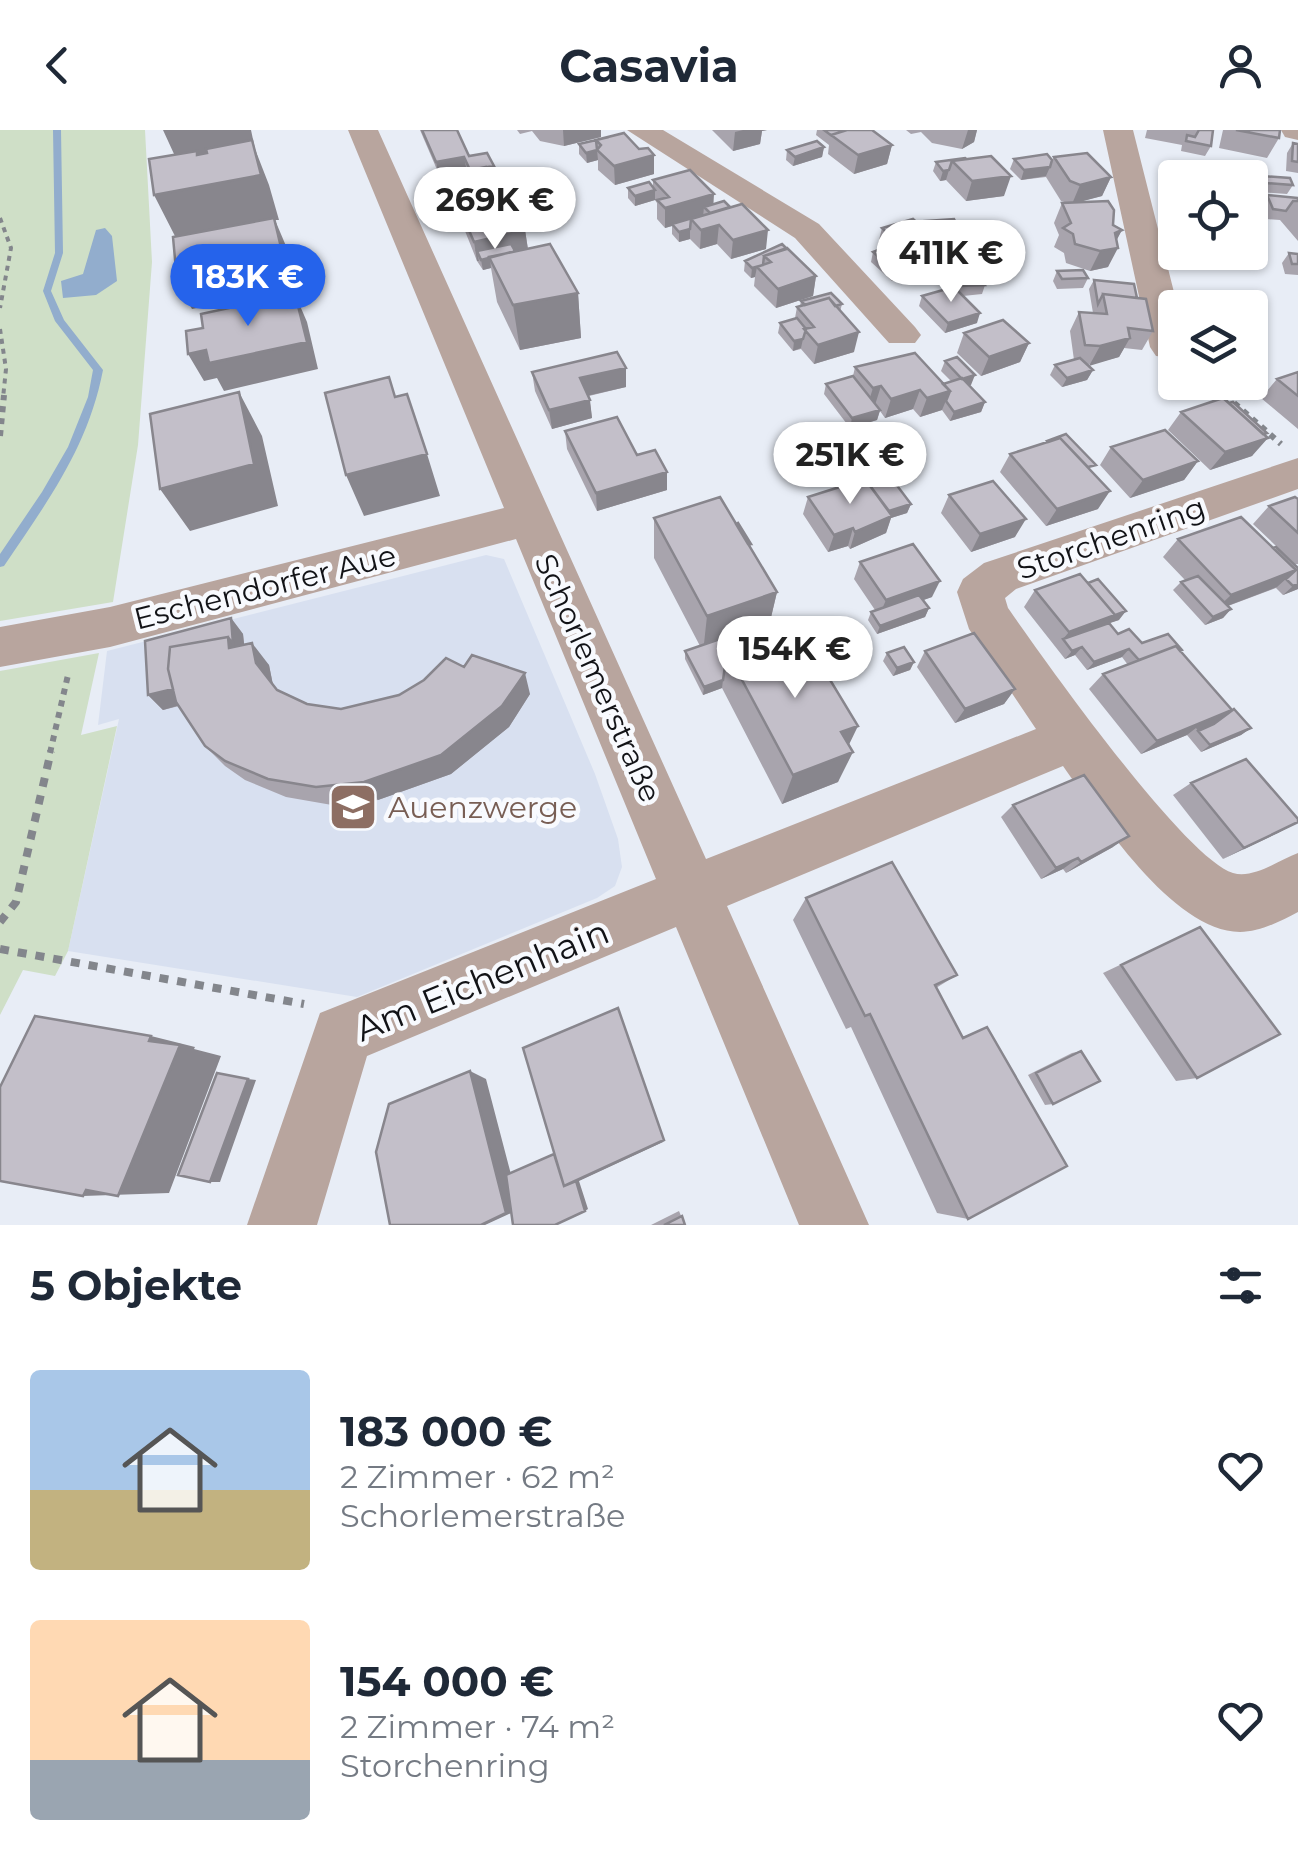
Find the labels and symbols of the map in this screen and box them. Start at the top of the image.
pin: 269K € [414,167,576,252]
pin: 411K € [870,220,1032,305]
pin: 183K € [167,244,329,329]
pin: 251K € [769,422,931,507]
street label: Storchenring [1012,489,1210,587]
street label: Eschendorfer Aue [130,537,400,637]
street label: Schorlemerstraße [527,548,669,808]
pin: 154K € [714,616,876,701]
school or university icon: Auenzwerge [327,781,379,833]
place label: Auenzwerge [388,789,577,826]
street label: Am Eichenhain [349,910,615,1050]

